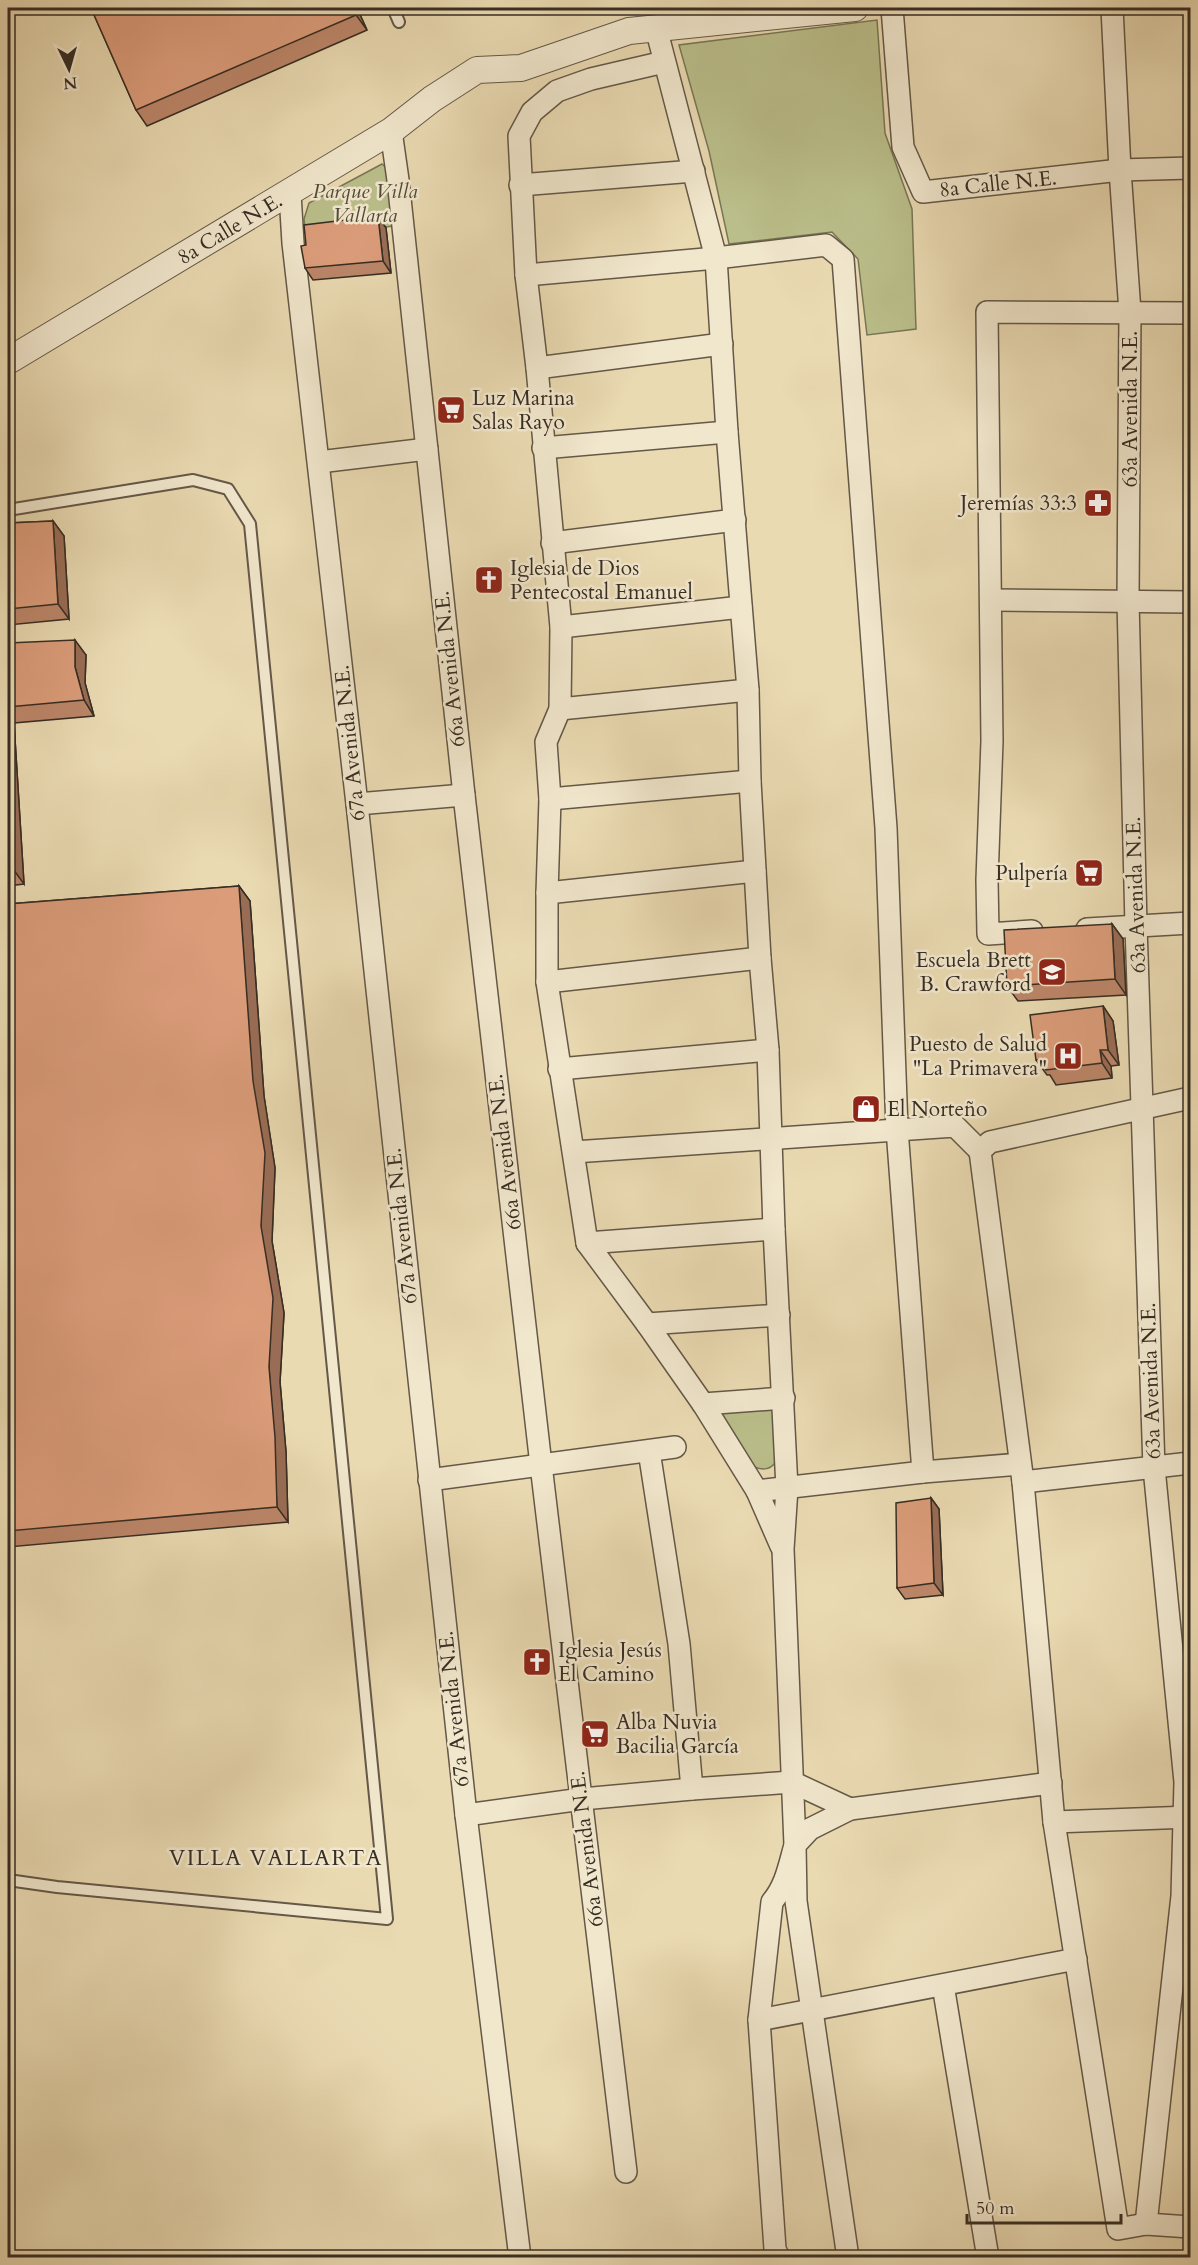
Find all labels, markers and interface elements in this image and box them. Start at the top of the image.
north arrow [39,39,99,99]
text: N [62,71,78,95]
street label: 8a Calle N.E. [938,163,1058,205]
park label: Parque Villa Vallarta [312,177,418,230]
street label: 8a Calle N.E. [172,186,288,272]
street label: 63a Avenida N.E. [1116,331,1145,487]
place label: Luz Marina Salas Rayo [472,384,575,437]
supermarket icon: Luz Marina Salas Rayo [435,394,467,426]
pharmacy icon: Jeremías 33:3 [1082,487,1114,519]
place label: Jeremías 33:3 [957,489,1077,518]
place label: Iglesia de Dios Pentecostal Emanuel [510,554,693,607]
church icon: Iglesia de Dios Pentecostal Emanuel [473,564,505,596]
street label: 66a Avenida N.E. [427,590,473,748]
street label: 67a Avenida N.E. [327,664,373,822]
street label: 63a Avenida N.E. [1119,816,1153,974]
supermarket icon: Pulpería [1073,857,1105,889]
place label: Pulpería [995,859,1068,888]
place label: Escuela Brett B. Crawford [916,946,1031,999]
school or university icon: Escuela Brett B. Crawford [1036,956,1068,988]
place label: Puesto de Salud "La Primavera" [909,1030,1047,1083]
hospital icon: Puesto de Salud "La Primavera" [1052,1040,1084,1072]
street label: 66a Avenida N.E. [481,1073,529,1231]
shop icon: El Norteño [850,1093,882,1125]
place label: El Norteño [887,1095,987,1124]
street label: 67a Avenida N.E. [379,1147,425,1305]
street label: 63a Avenida N.E. [1134,1302,1168,1460]
street label: 67a Avenida N.E. [431,1630,477,1788]
place label: Iglesia Jesús El Camino [558,1636,662,1689]
church icon: Iglesia Jesús El Camino [521,1646,553,1678]
place label: Alba Nuvia Bacilia García [616,1708,739,1761]
supermarket icon: Alba Nuvia Bacilia García [579,1718,611,1750]
street label: 66a Avenida N.E. [563,1770,611,1928]
district label: VILLA VALLARTA [169,1843,383,1873]
scale bar [967,2187,1122,2225]
text: 50 m [976,2196,1015,2221]

